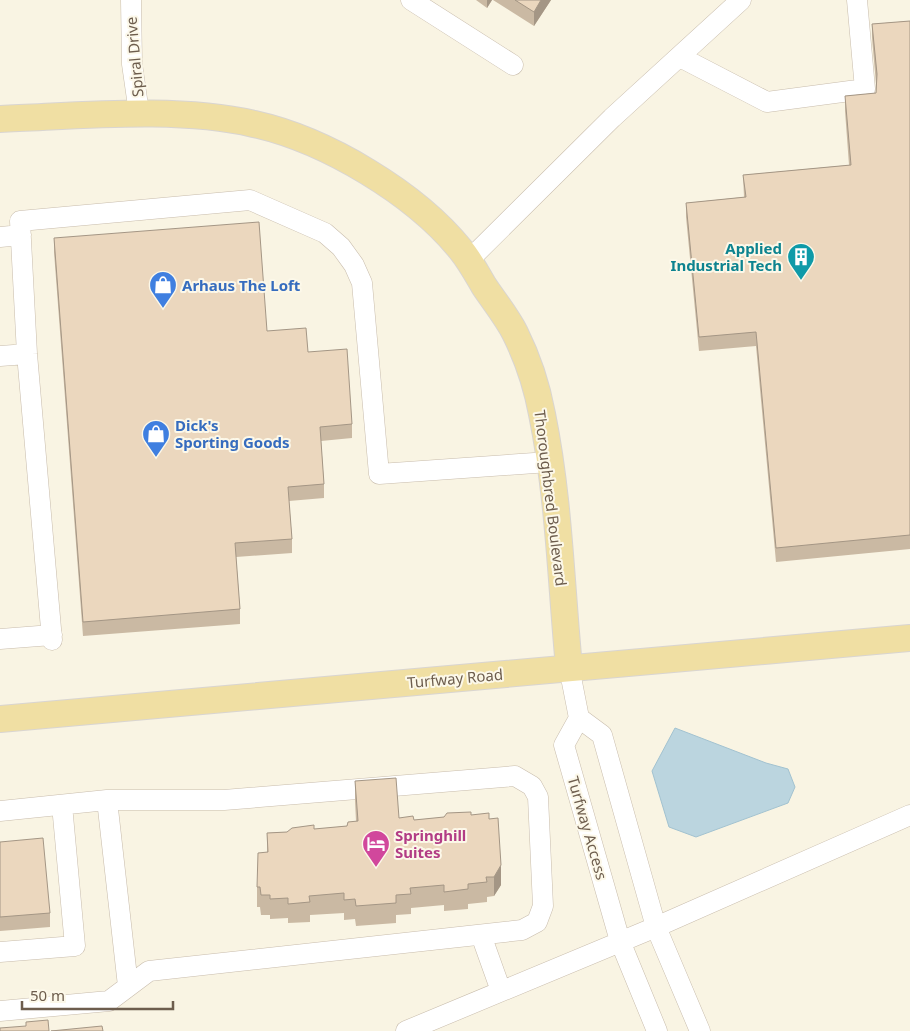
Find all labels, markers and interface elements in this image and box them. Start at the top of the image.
street label: Spiral Drive [121,16,147,98]
place label: Applied Industrial Tech [671,238,782,275]
building icon: Applied Industrial Tech [786,242,816,281]
shop icon: Arhaus The Loft [148,270,178,309]
place label: Arhaus The Loft [182,275,301,295]
street label: Thoroughbred Boulevard [530,409,572,587]
place label: Dick's Sporting Goods [175,415,290,452]
shop icon: Dick's Sporting Goods [141,419,171,458]
street label: Turfway Road [406,664,504,692]
street label: Turfway Access [564,774,612,882]
place label: Springhill Suites [395,825,466,862]
hotel icon: Springhill Suites [361,829,391,868]
scale bar [22,978,174,1010]
text: 50 m [30,985,65,1005]

